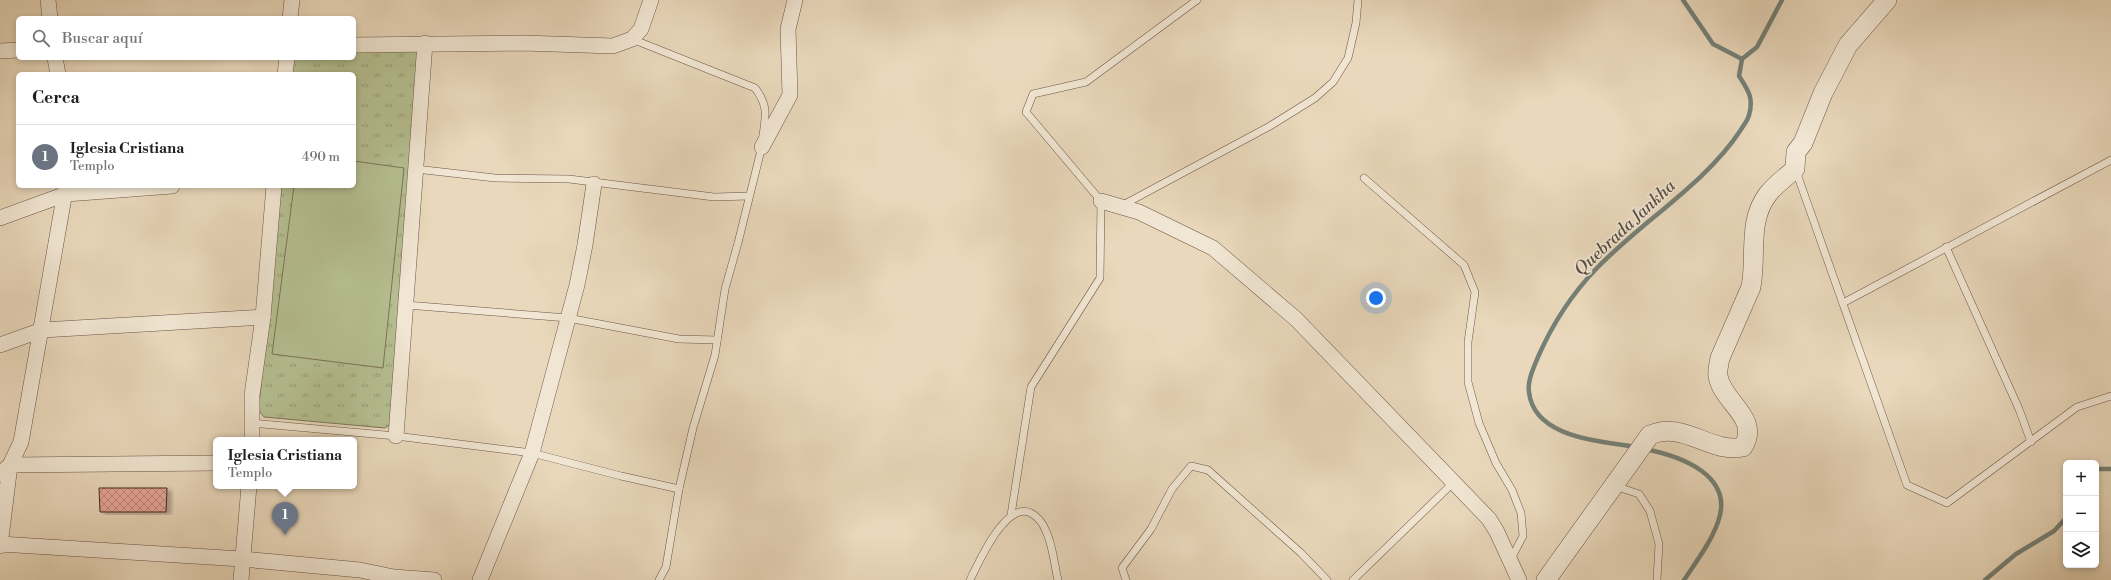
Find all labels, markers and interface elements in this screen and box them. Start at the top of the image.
search box [16,16,356,60]
icon: search [30,27,52,49]
text: Buscar aquí [62,29,143,48]
text: Cerca [32,87,80,109]
text: Iglesia Cristiana [70,139,184,158]
text: 1 [42,149,48,165]
text: 490 m [302,149,340,165]
text: Templo [70,158,115,174]
water label: Quebrada Jankha [1570,175,1681,281]
your location [1366,288,1386,308]
popup [213,437,357,489]
text: Iglesia Cristiana [228,446,342,465]
map controls [2063,460,2099,568]
button: + [2063,460,2099,496]
text: Templo [228,465,272,481]
button: − [2063,496,2099,532]
pin: 1 [272,502,298,535]
button: layers [2063,532,2099,568]

